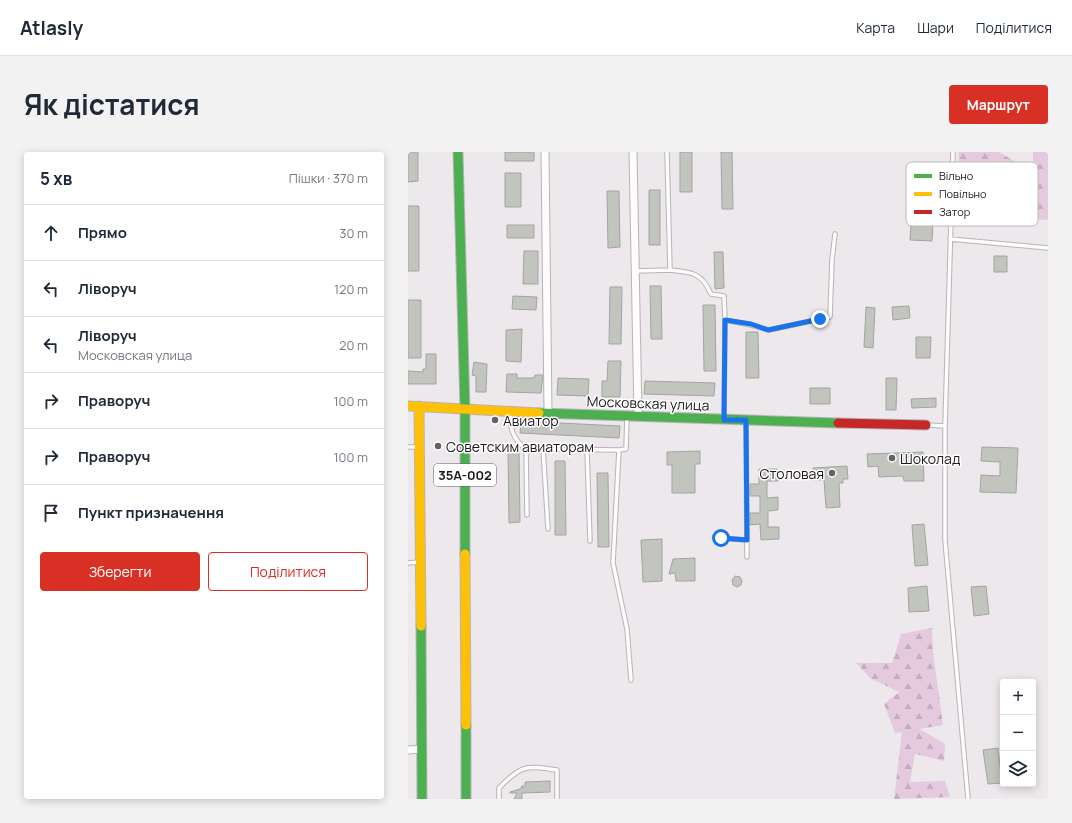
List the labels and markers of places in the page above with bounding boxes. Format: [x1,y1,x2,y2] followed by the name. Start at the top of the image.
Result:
[503,411,559,430] place label: Авиатор
[490,415,500,425] marker: Авиатор
[446,437,594,456] place label: Советским авиаторам
[433,441,443,451] marker: Советским авиаторам
[900,449,960,468] place label: Шоколад
[887,453,897,463] marker: Шоколад
[759,464,824,483] place label: Столовая
[827,468,837,478] marker: Столовая

